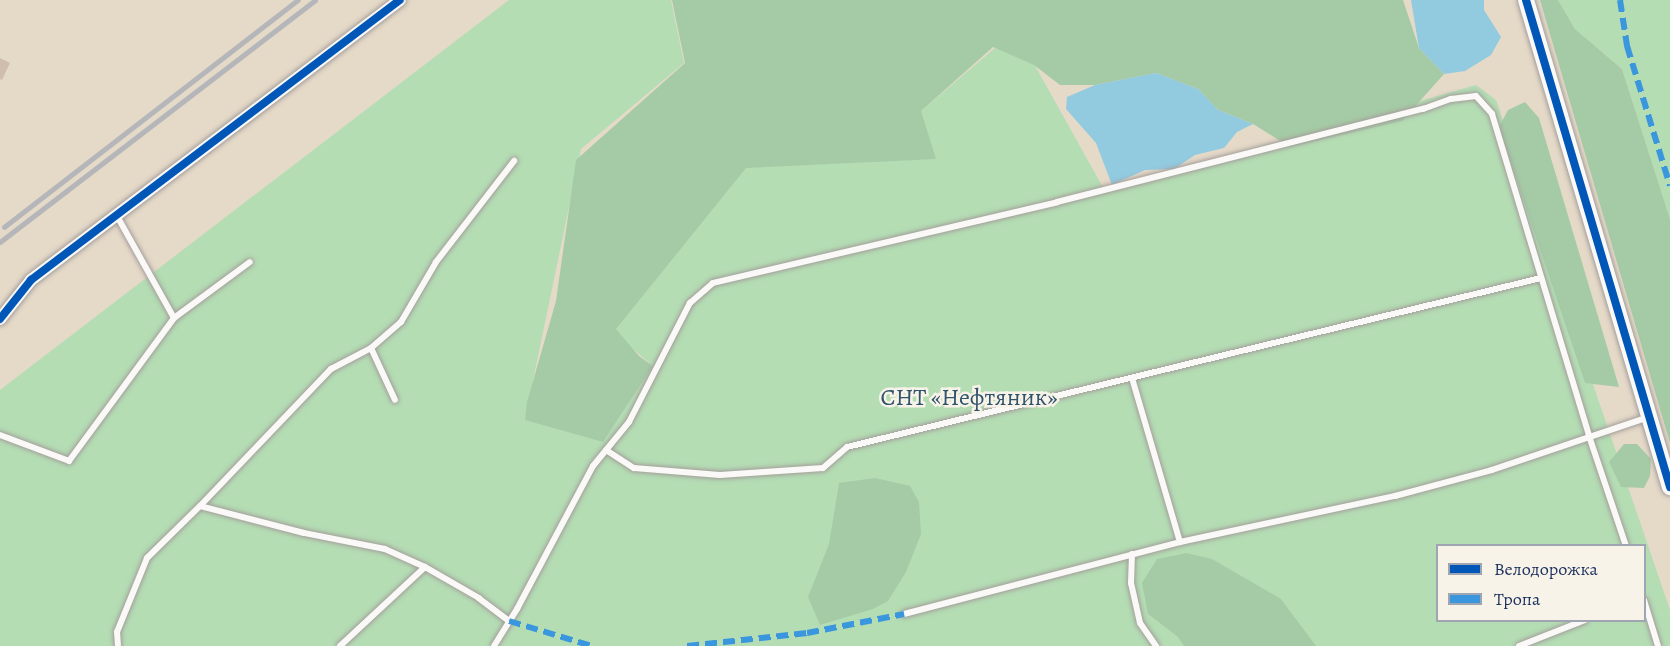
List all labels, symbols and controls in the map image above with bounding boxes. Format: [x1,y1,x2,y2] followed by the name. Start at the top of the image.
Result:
[881,384,1057,412] park label: СНТ «Нефтяник»
[1436,544,1646,622] legend
[1494,557,1598,581] text: Велодорожка
[1494,587,1540,611] text: Тропа

